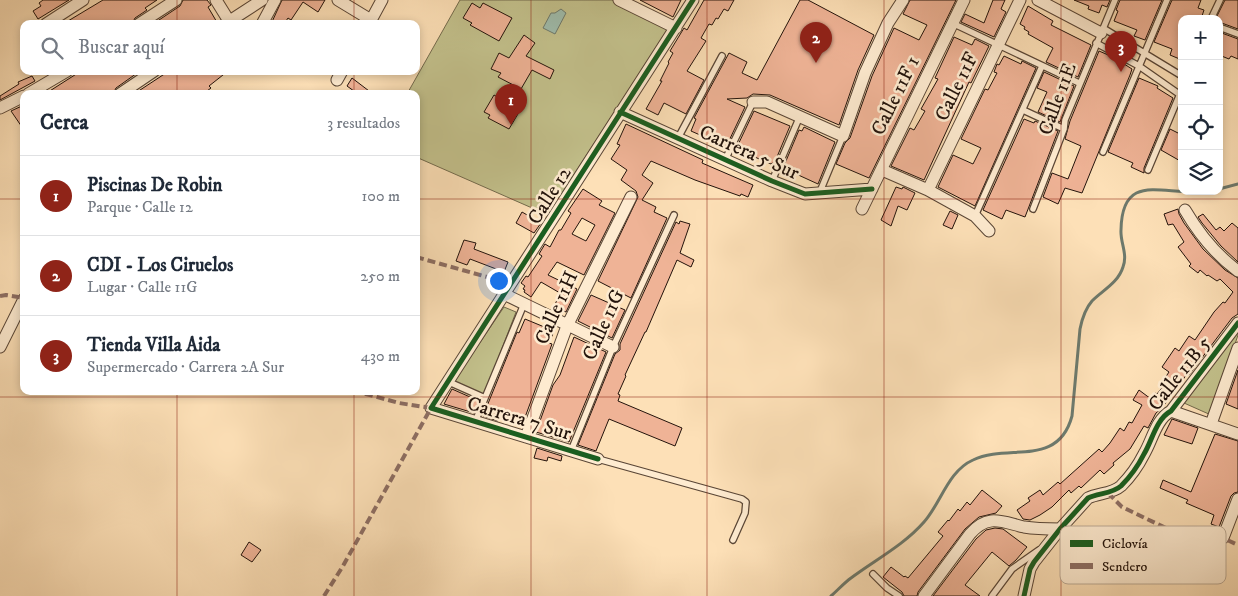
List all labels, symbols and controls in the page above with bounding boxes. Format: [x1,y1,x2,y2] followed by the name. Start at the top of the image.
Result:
[1178,15,1223,195] map controls
[1178,15,1223,60] button: +
[20,20,420,75] search box
[800,22,832,63] pin: 2
[1105,31,1137,72] pin: 3
[38,34,66,62] icon: search
[78,36,164,59] text: Buscar aquí
[930,49,984,125] street label: Calle 11F
[866,52,926,140] street label: Calle 11F 1
[1033,59,1083,139] street label: Calle 11E
[1178,60,1223,105] button: −
[495,84,527,125] pin: 1
[1178,105,1223,150] button: locate
[40,110,88,136] text: Cerca
[327,113,400,133] text: 3 resultados
[695,120,803,186] street label: Carrera 5 Sur
[1178,150,1223,195] button: layers
[523,162,578,230] street label: Calle 12
[87,174,222,197] text: Piscinas De Robin
[53,186,59,206] text: 1
[362,186,400,206] text: 100 m
[87,197,193,217] text: Parque · Calle 12
[87,254,233,277] text: CDI - Los Ciruelos
[52,266,60,286] text: 2
[360,266,400,286] text: 250 m
[530,267,584,349] street label: Calle 11H
[486,268,512,294] your location
[87,277,198,297] text: Lugar · Calle 11G
[577,286,631,364] street label: Calle 11G
[1143,332,1217,416] street label: Calle 11B 5
[87,334,220,357] text: Tienda Villa Aida
[53,346,59,366] text: 3
[361,346,400,366] text: 430 m
[87,357,284,377] text: Supermercado · Carrera 2A Sur
[464,391,575,447] street label: Carrera 7 Sur
[1060,526,1226,584] legend
[1102,535,1148,553] text: Ciclovía
[1102,558,1147,576] text: Sendero

